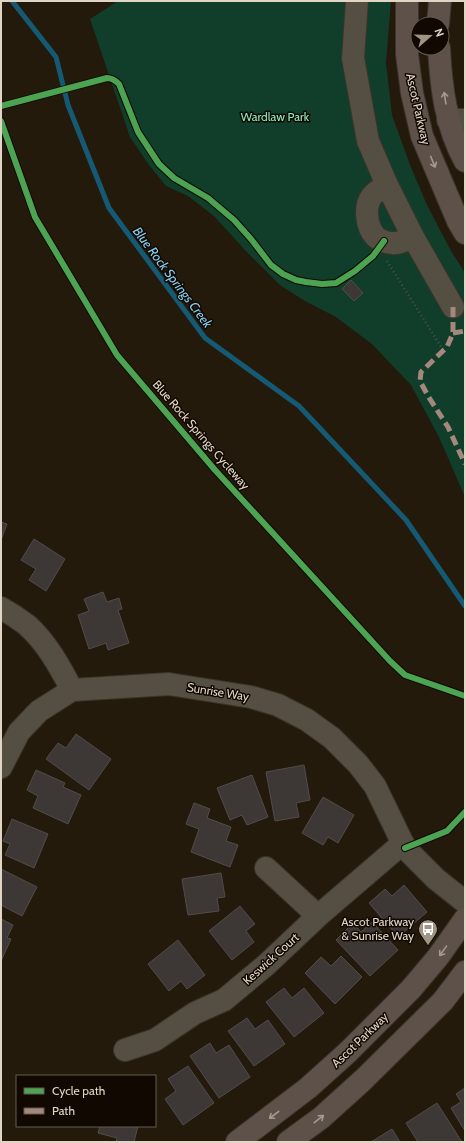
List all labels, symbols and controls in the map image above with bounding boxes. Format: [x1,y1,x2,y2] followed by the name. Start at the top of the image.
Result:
[410,16,450,56] north arrow
[431,27,447,39] text: N
[403,72,434,146] street label: Ascot Parkway
[441,92,449,105] one-way arrow
[241,109,310,124] park label: Wardlaw Park
[430,156,438,168] one-way arrow
[130,223,216,331] water label: Blue Rock Springs Creek
[150,377,253,493] street label: Blue Rock Springs Cycleway
[186,679,250,704] street label: Sunrise Way
[341,914,414,943] place label: Ascot Parkway & Sunrise Way
[417,918,439,946] bus stop icon: Ascot Parkway & Sunrise Way
[240,930,302,988] street label: Keswick Court
[438,946,447,957] one-way arrow
[328,1009,391,1070] street label: Ascot Parkway
[16,1075,156,1127] legend
[52,1083,105,1098] text: Cycle path
[52,1103,75,1118] text: Path
[269,1110,280,1119] one-way arrow
[314,1114,325,1123] one-way arrow

